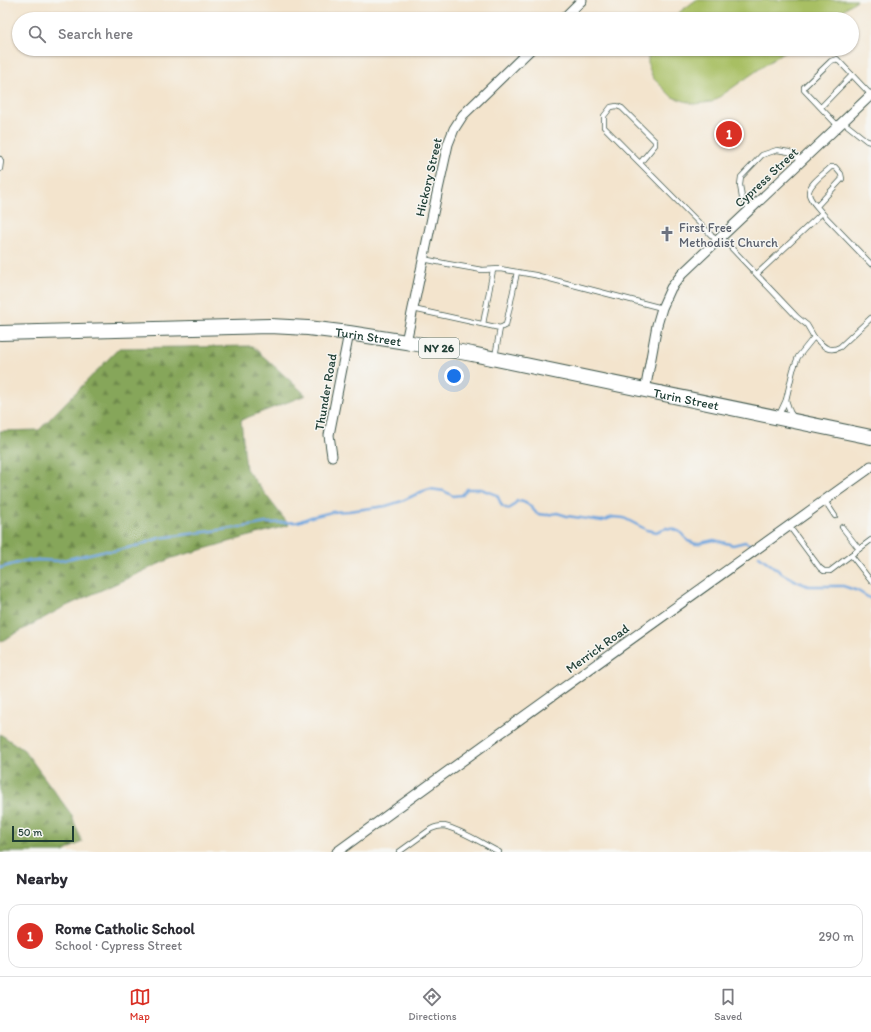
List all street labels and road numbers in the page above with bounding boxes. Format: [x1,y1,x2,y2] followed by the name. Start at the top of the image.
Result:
[412,136,445,218] street label: Hickory Street
[732,144,801,211] street label: Cypress Street
[334,324,402,349] street label: Turin Street
[419,338,459,358] road number: NY 26
[311,352,340,432] street label: Thunder Road
[652,385,720,413] street label: Turin Street
[563,621,632,676] street label: Merrick Road

